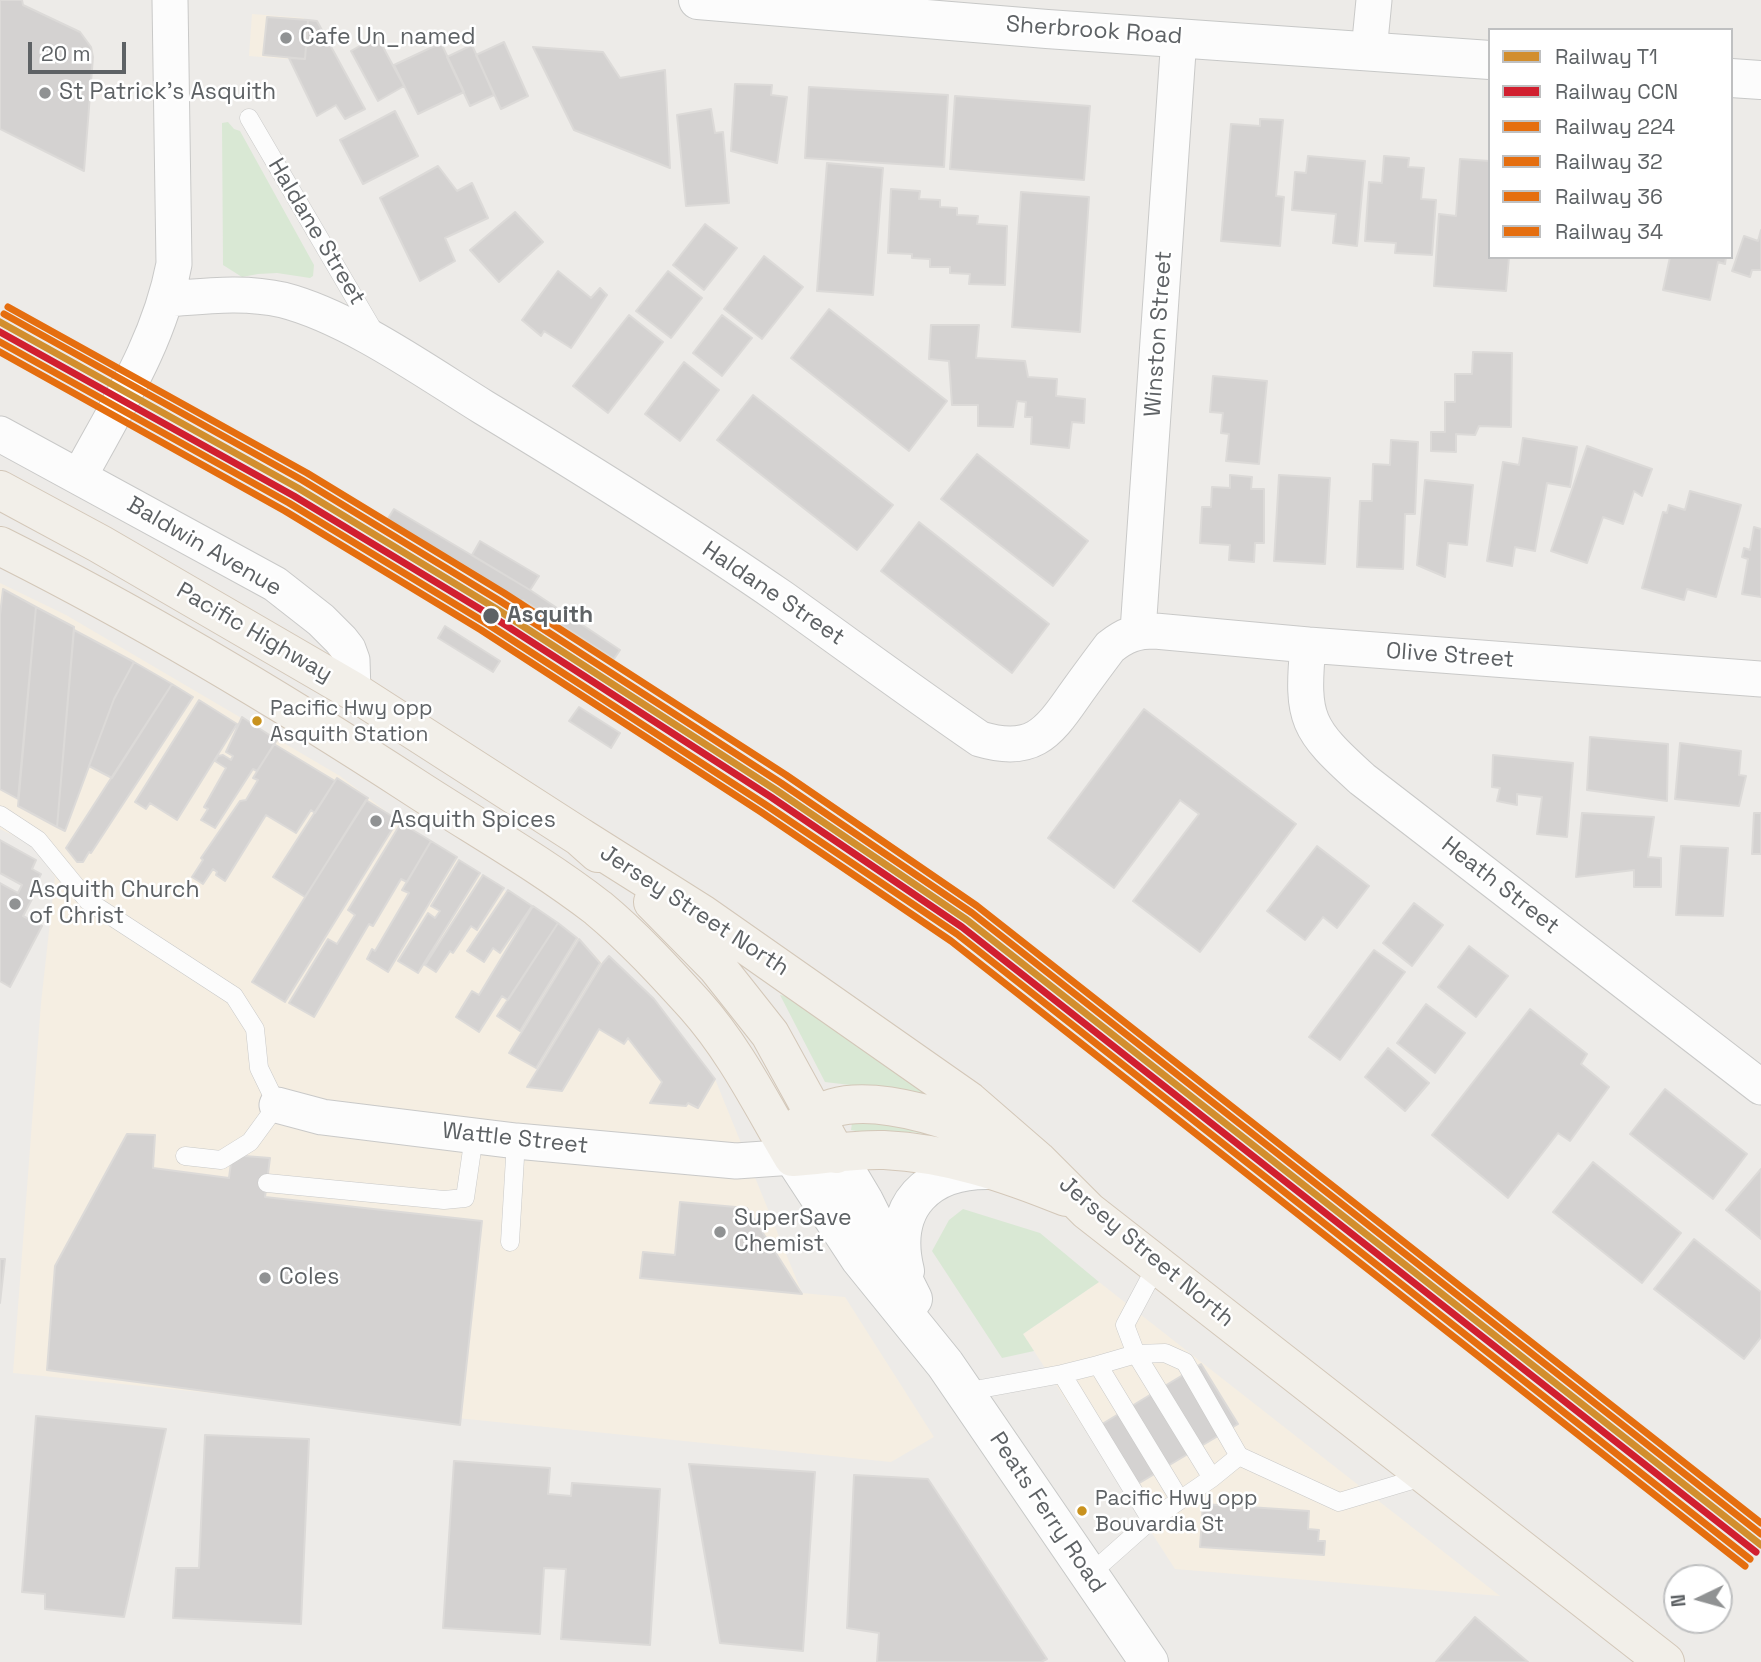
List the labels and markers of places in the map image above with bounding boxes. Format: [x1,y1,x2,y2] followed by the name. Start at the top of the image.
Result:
[300,24,476,52] place label: Cafe Un_named
[278,30,294,46] marker: Cafe Un_named
[59,79,276,107] place label: St Patrick's Asquith
[37,85,53,101] marker: St Patrick's Asquith
[507,602,593,630] place label: Asquith
[481,606,501,626] marker: Asquith
[270,696,433,746] place label: Pacific Hwy opp Asquith Station
[250,714,264,728] marker: Pacific Hwy opp Asquith Station
[390,807,556,835] place label: Asquith Spices
[368,813,384,829] marker: Asquith Spices
[29,877,200,931] place label: Asquith Church of Christ
[7,896,23,912] marker: Asquith Church of Christ
[734,1205,852,1259] place label: SuperSave Chemist
[712,1224,728,1240] marker: SuperSave Chemist
[279,1264,339,1292] place label: Coles
[257,1270,273,1286] marker: Coles
[1095,1486,1258,1536] place label: Pacific Hwy opp Bouvardia St
[1075,1504,1089,1518] marker: Pacific Hwy opp Bouvardia St

